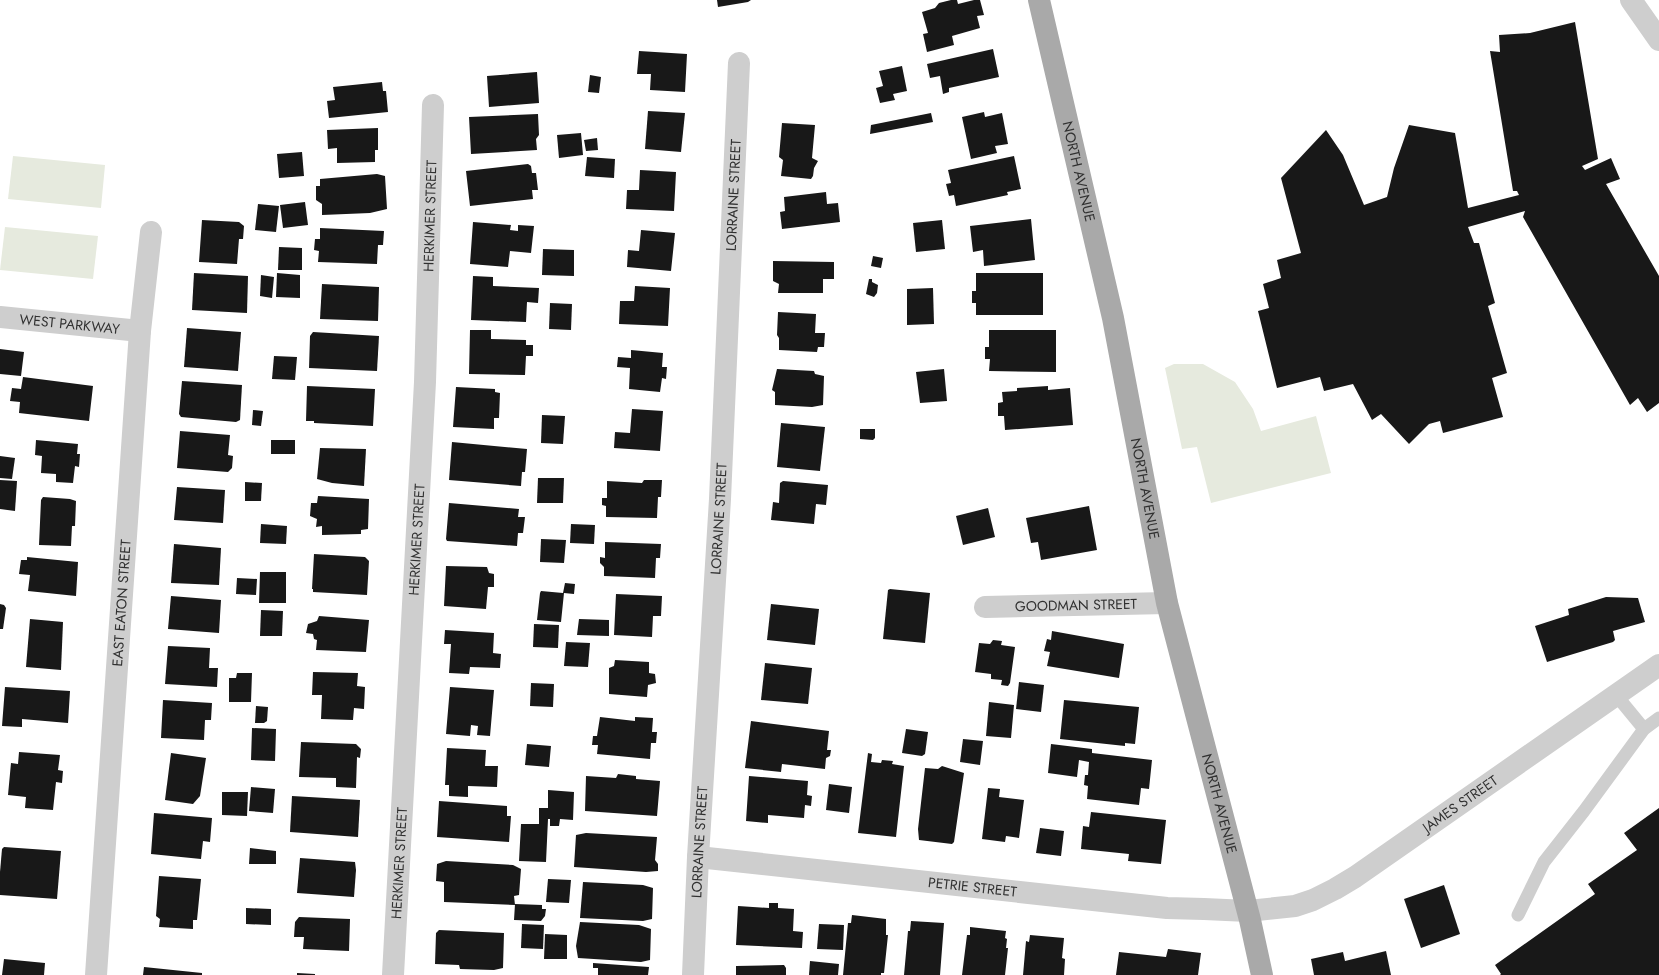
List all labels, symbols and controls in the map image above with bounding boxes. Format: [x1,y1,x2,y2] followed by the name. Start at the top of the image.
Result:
[1058,119,1100,224] street label: NORTH AVENUE
[721,138,746,251] street label: LORRAINE STREET
[418,159,441,272] street label: HERKIMER STREET
[19,309,121,339] street label: WEST PARKWAY
[1126,436,1165,541] street label: NORTH AVENUE
[705,462,732,575] street label: LORRAINE STREET
[403,483,430,596] street label: HERKIMER STREET
[107,538,136,667] street label: EAST EATON STREET
[1015,594,1138,616] street label: GOODMAN STREET
[1197,751,1242,856] street label: NORTH AVENUE
[1417,770,1502,838] street label: JAMES STREET
[686,785,712,899] street label: LORRAINE STREET
[386,806,412,920] street label: HERKIMER STREET
[927,872,1018,902] street label: PETRIE STREET

